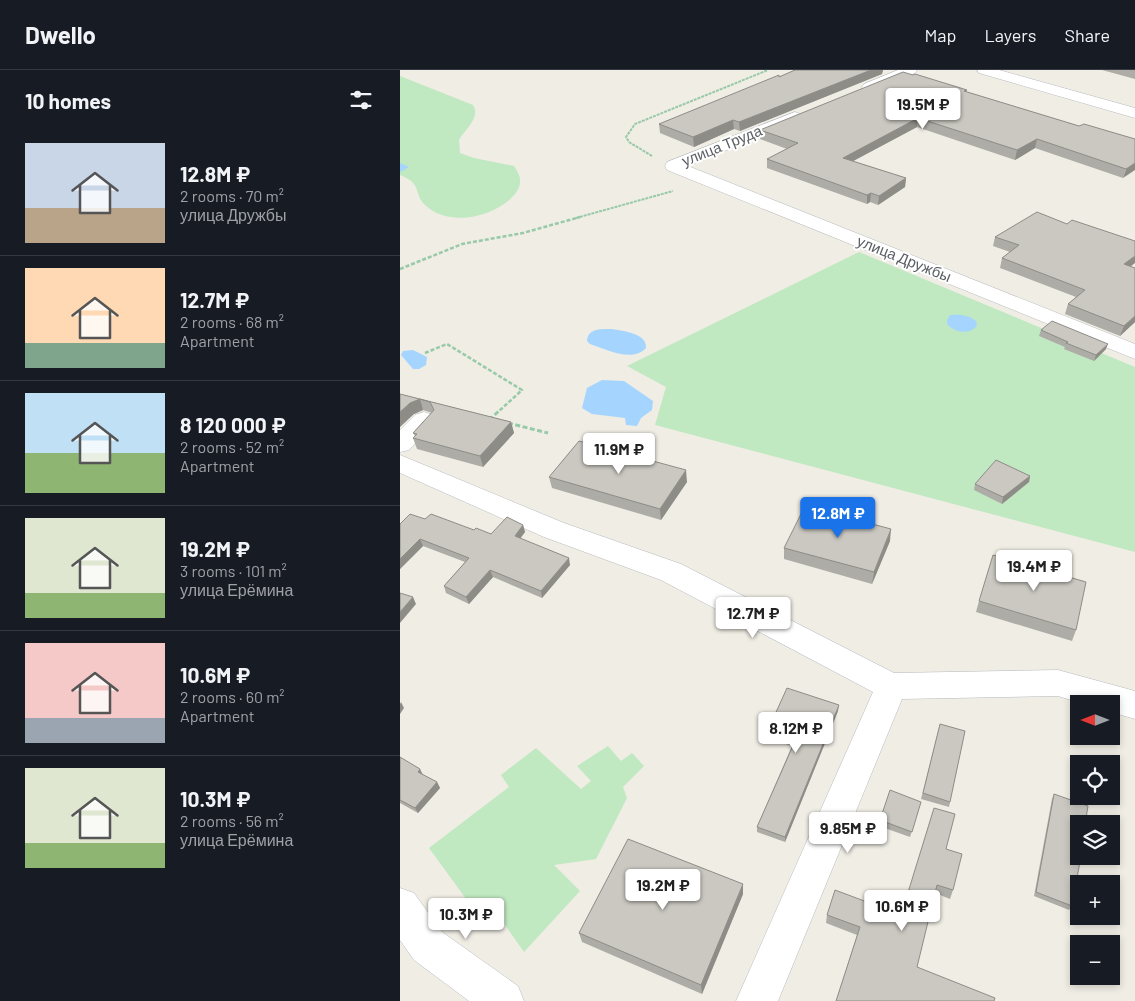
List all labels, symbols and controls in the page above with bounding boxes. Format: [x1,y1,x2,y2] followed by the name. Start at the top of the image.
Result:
[25,20,96,49] text: Dwello
[924,24,956,46] text: Map
[984,24,1037,46] text: Layers
[1065,24,1110,46] text: Share
[347,86,375,114] icon: filters
[25,88,111,113] text: 10 homes
[877,88,969,130] pin: 19.5M ₽
[897,94,949,113] text: 19.5M ₽
[679,121,765,169] street label: улица Труда
[180,161,250,186] text: 12.8M ₽
[65,163,125,223] icon: home
[180,186,284,205] text: 2 rooms · 70 m²
[180,205,286,224] text: улица Дружбы
[855,231,954,285] street label: улица Дружбы
[180,287,249,312] text: 12.7M ₽
[65,288,125,348] icon: home
[180,312,284,331] text: 2 rooms · 68 m²
[180,331,255,350] text: Apartment
[180,412,286,437] text: 8 120 000 ₽
[65,413,125,473] icon: home
[573,432,665,475] pin: 11.9M ₽
[180,437,284,456] text: 2 rooms · 52 m²
[594,439,644,458] text: 11.9M ₽
[180,456,255,475] text: Apartment
[792,496,884,539] pin: 12.8M ₽
[811,503,865,522] text: 12.8M ₽
[180,536,250,561] text: 19.2M ₽
[65,538,125,598] icon: home
[988,550,1080,592] pin: 19.4M ₽
[1007,556,1061,575] text: 19.4M ₽
[180,561,287,580] text: 3 rooms · 101 m²
[180,580,293,599] text: улица Ерёмина
[707,596,799,639] pin: 12.7M ₽
[727,603,779,622] text: 12.7M ₽
[180,662,250,687] text: 10.6M ₽
[65,663,125,723] icon: home
[180,687,285,706] text: 2 rooms · 60 m²
[1070,695,1120,745] north arrow
[1070,695,1120,985] map controls
[180,706,255,725] text: Apartment
[750,712,842,754] pin: 8.12M ₽
[769,718,823,737] text: 8.12M ₽
[1070,755,1120,805] button: locate
[180,786,250,811] text: 10.3M ₽
[65,788,125,848] icon: home
[180,811,284,830] text: 2 rooms · 56 m²
[802,812,894,854] pin: 9.85M ₽
[1070,815,1120,865] button: layers
[820,818,876,837] text: 9.85M ₽
[180,830,293,849] text: улица Ерёмина
[617,868,709,911] pin: 19.2M ₽
[636,875,690,894] text: 19.2M ₽
[1070,875,1120,925] button: +
[856,890,948,932] pin: 10.6M ₽
[875,896,929,915] text: 10.6M ₽
[420,898,512,940] pin: 10.3M ₽
[439,904,493,923] text: 10.3M ₽
[1070,935,1120,985] button: −

